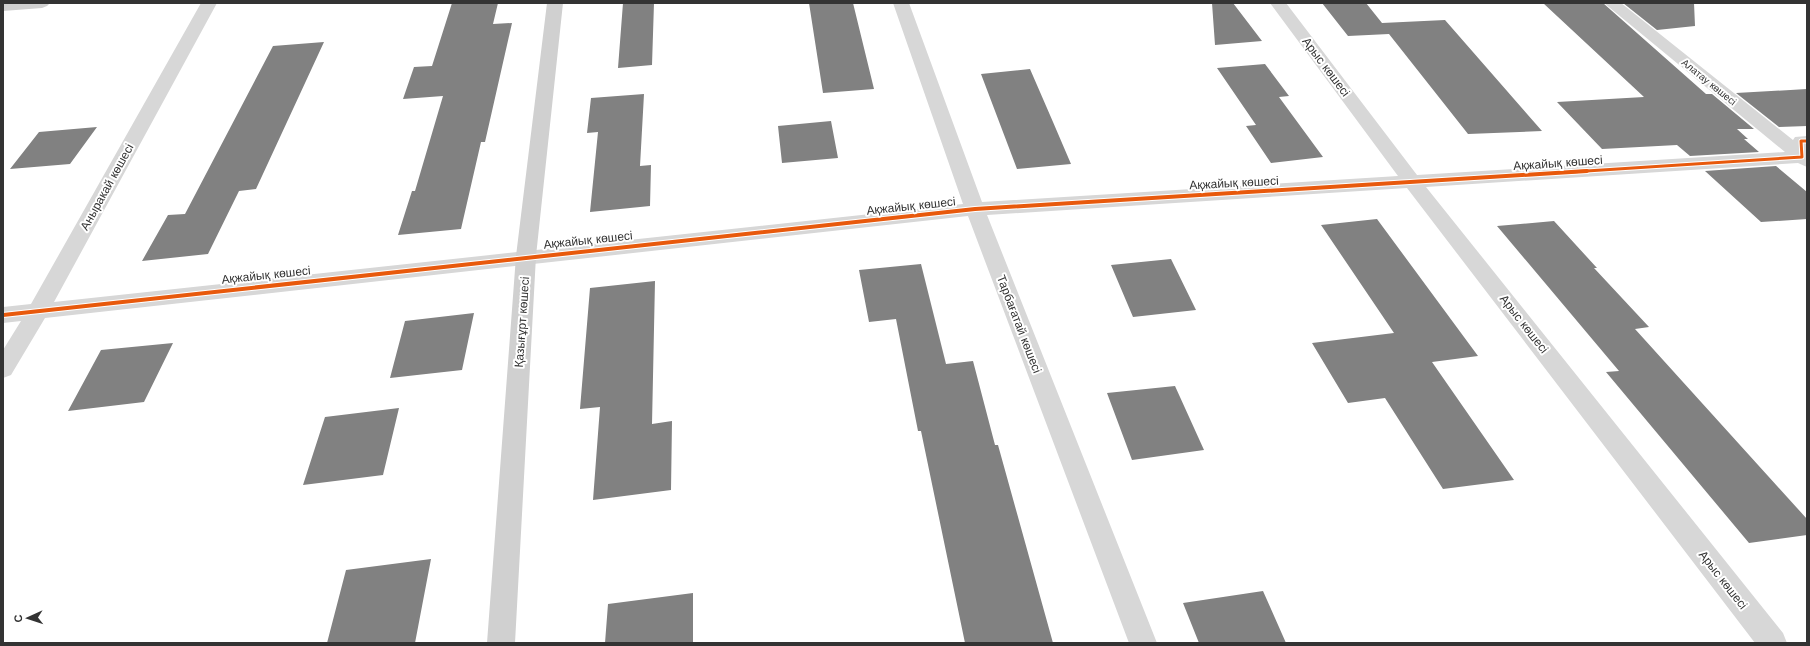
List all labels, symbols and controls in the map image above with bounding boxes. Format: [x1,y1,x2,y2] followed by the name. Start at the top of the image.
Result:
[1299,35,1353,99] street label: Арыс көшесі
[1680,57,1738,107] street label: Алатау көшесі
[77,141,137,233] street label: Аныракай көшесі
[1513,153,1603,173] street label: Ақжайық көшесі
[1189,174,1279,192] street label: Ақжайық көшесі
[866,194,956,218] street label: Ақжайық көшесі
[543,228,633,252] street label: Ақжайық көшесі
[221,263,311,287] street label: Ақжайық көшесі
[994,273,1044,375] street label: Тарбағатай көшесі
[512,276,532,368] street label: Қазығұрт көшесі
[1497,292,1551,356] street label: Арыс көшесі
[1696,548,1750,612] street label: Арыс көшесі
[8,598,48,638] north arrow
[12,614,25,623] text: С

